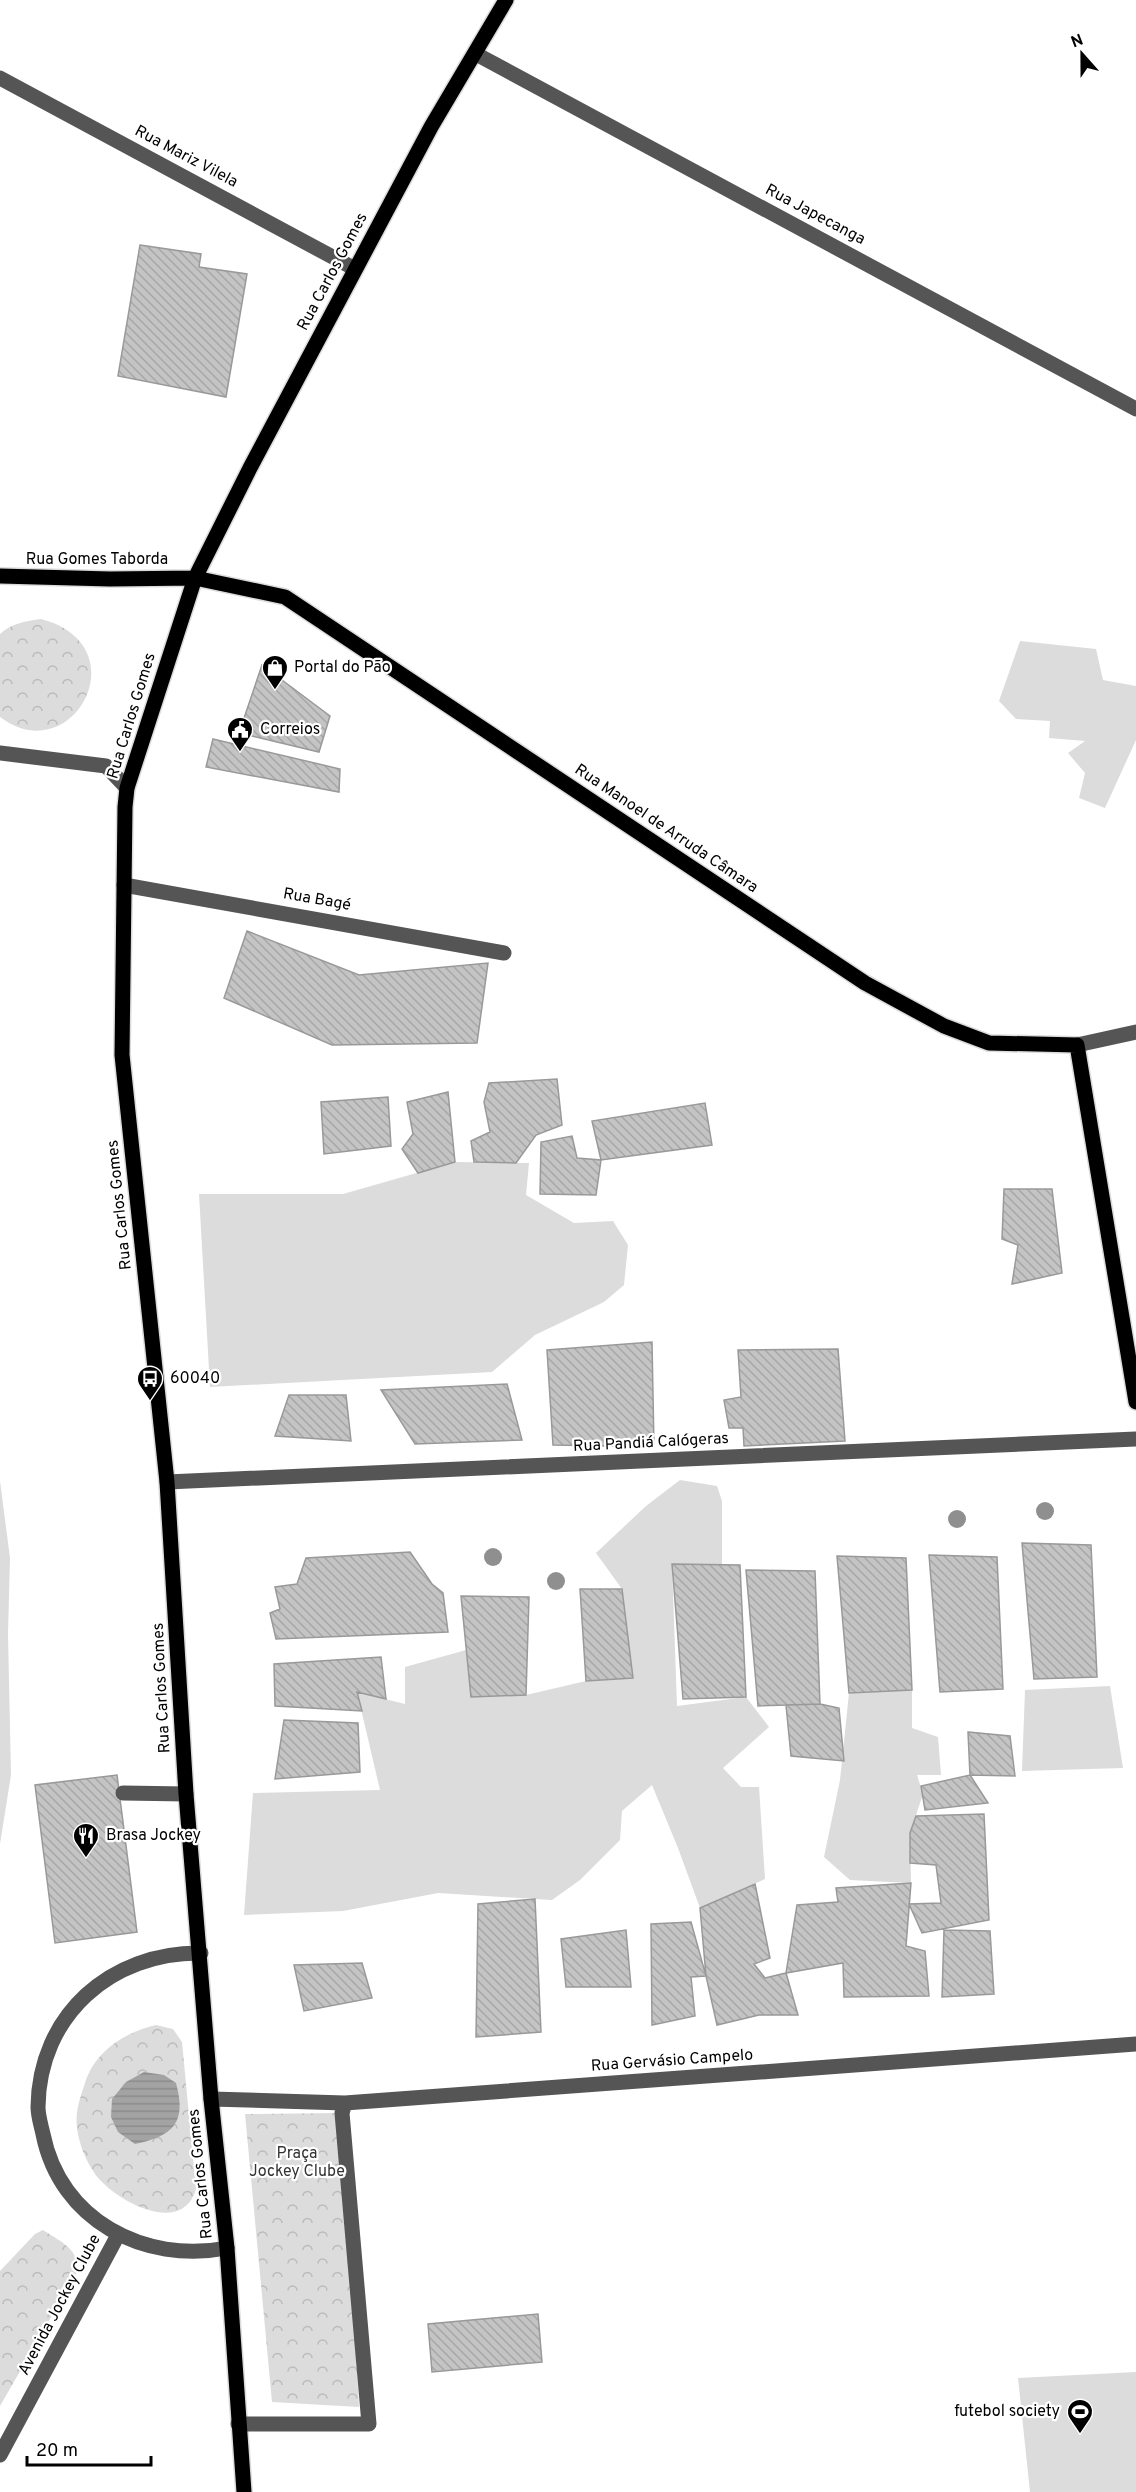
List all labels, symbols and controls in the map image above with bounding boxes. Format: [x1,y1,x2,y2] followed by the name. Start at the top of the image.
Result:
[1052,24,1112,84] north arrow
[1068,30,1086,53] text: N
[131,121,241,193] street label: Rua Mariz Vilela
[762,180,868,250] street label: Rua Japecanga
[294,210,372,334] street label: Rua Carlos Gomes
[26,550,168,570] street label: Rua Gomes Taborda
[103,651,161,781] street label: Rua Carlos Gomes
[260,653,290,691] shop icon: Portal do Pão
[294,658,391,678] place label: Portal do Pão
[225,715,255,753] public building icon: Correios
[260,720,320,740] place label: Correios
[570,760,762,898] street label: Rua Manoel de Arruda Câmara
[282,884,352,916] street label: Rua Bagé
[103,1139,137,1271] street label: Rua Carlos Gomes
[135,1364,165,1402] bus stop icon: 60040
[170,1369,220,1389] place label: 60040
[573,1429,729,1457] street label: Rua Pandiá Calógeras
[149,1622,175,1754] street label: Rua Carlos Gomes
[71,1821,101,1859] restaurant icon: Brasa Jockey
[106,1826,201,1846] place label: Brasa Jockey
[590,2045,754,2077] street label: Rua Gervásio Campelo
[184,2108,218,2240] street label: Rua Carlos Gomes
[249,2144,345,2182] park label: Praça Jockey Clube
[14,2231,106,2379] street label: Avenida Jockey Clube
[1065,2397,1095,2435] sports icon: futebol society
[954,2402,1060,2422] place label: futebol society
[27,2429,152,2467] scale bar
[36,2440,78,2463] text: 20 m

